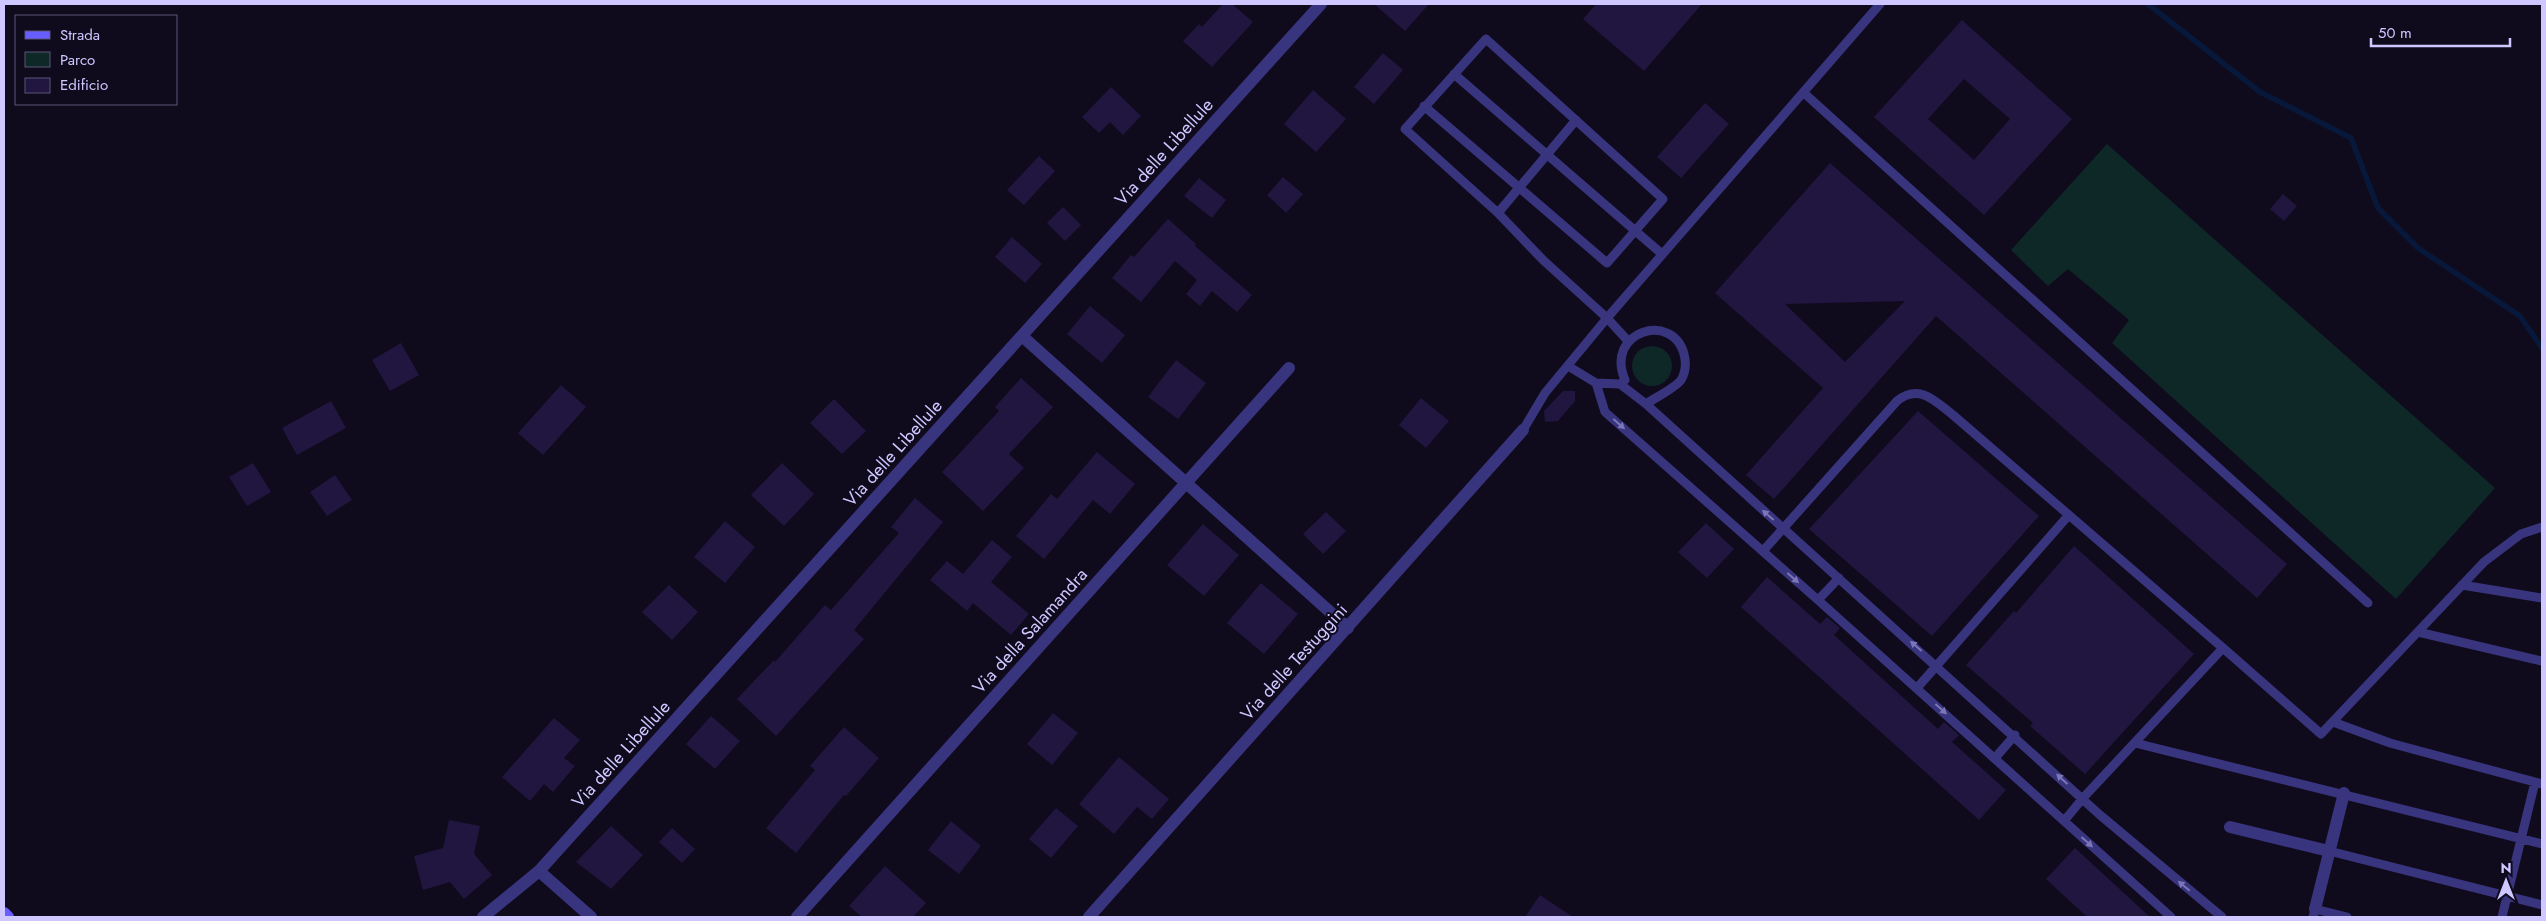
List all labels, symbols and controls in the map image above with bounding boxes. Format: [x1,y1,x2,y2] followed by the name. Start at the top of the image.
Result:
[15,15,178,105] legend
[2371,15,2510,47] scale bar
[2378,22,2412,44] text: 50 m
[60,24,100,46] text: Strada
[60,49,95,71] text: Parco
[60,74,108,96] text: Edificio
[1109,93,1219,211] street label: Via delle Libellule
[838,394,948,512] street label: Via delle Libellule
[1612,419,1625,430] one-way arrow
[1762,510,1774,521] one-way arrow
[966,562,1094,700] street label: Via della Salamandra
[1787,572,1799,584] one-way arrow
[1234,598,1354,726] street label: Via delle Testuggini
[1910,640,1922,652] one-way arrow
[566,695,676,813] street label: Via delle Libellule
[1934,704,1947,715] one-way arrow
[2056,773,2068,785] one-way arrow
[2081,836,2093,848] one-way arrow
[2481,856,2531,906] north arrow
[2500,858,2512,878] text: N
[2178,880,2191,891] one-way arrow

